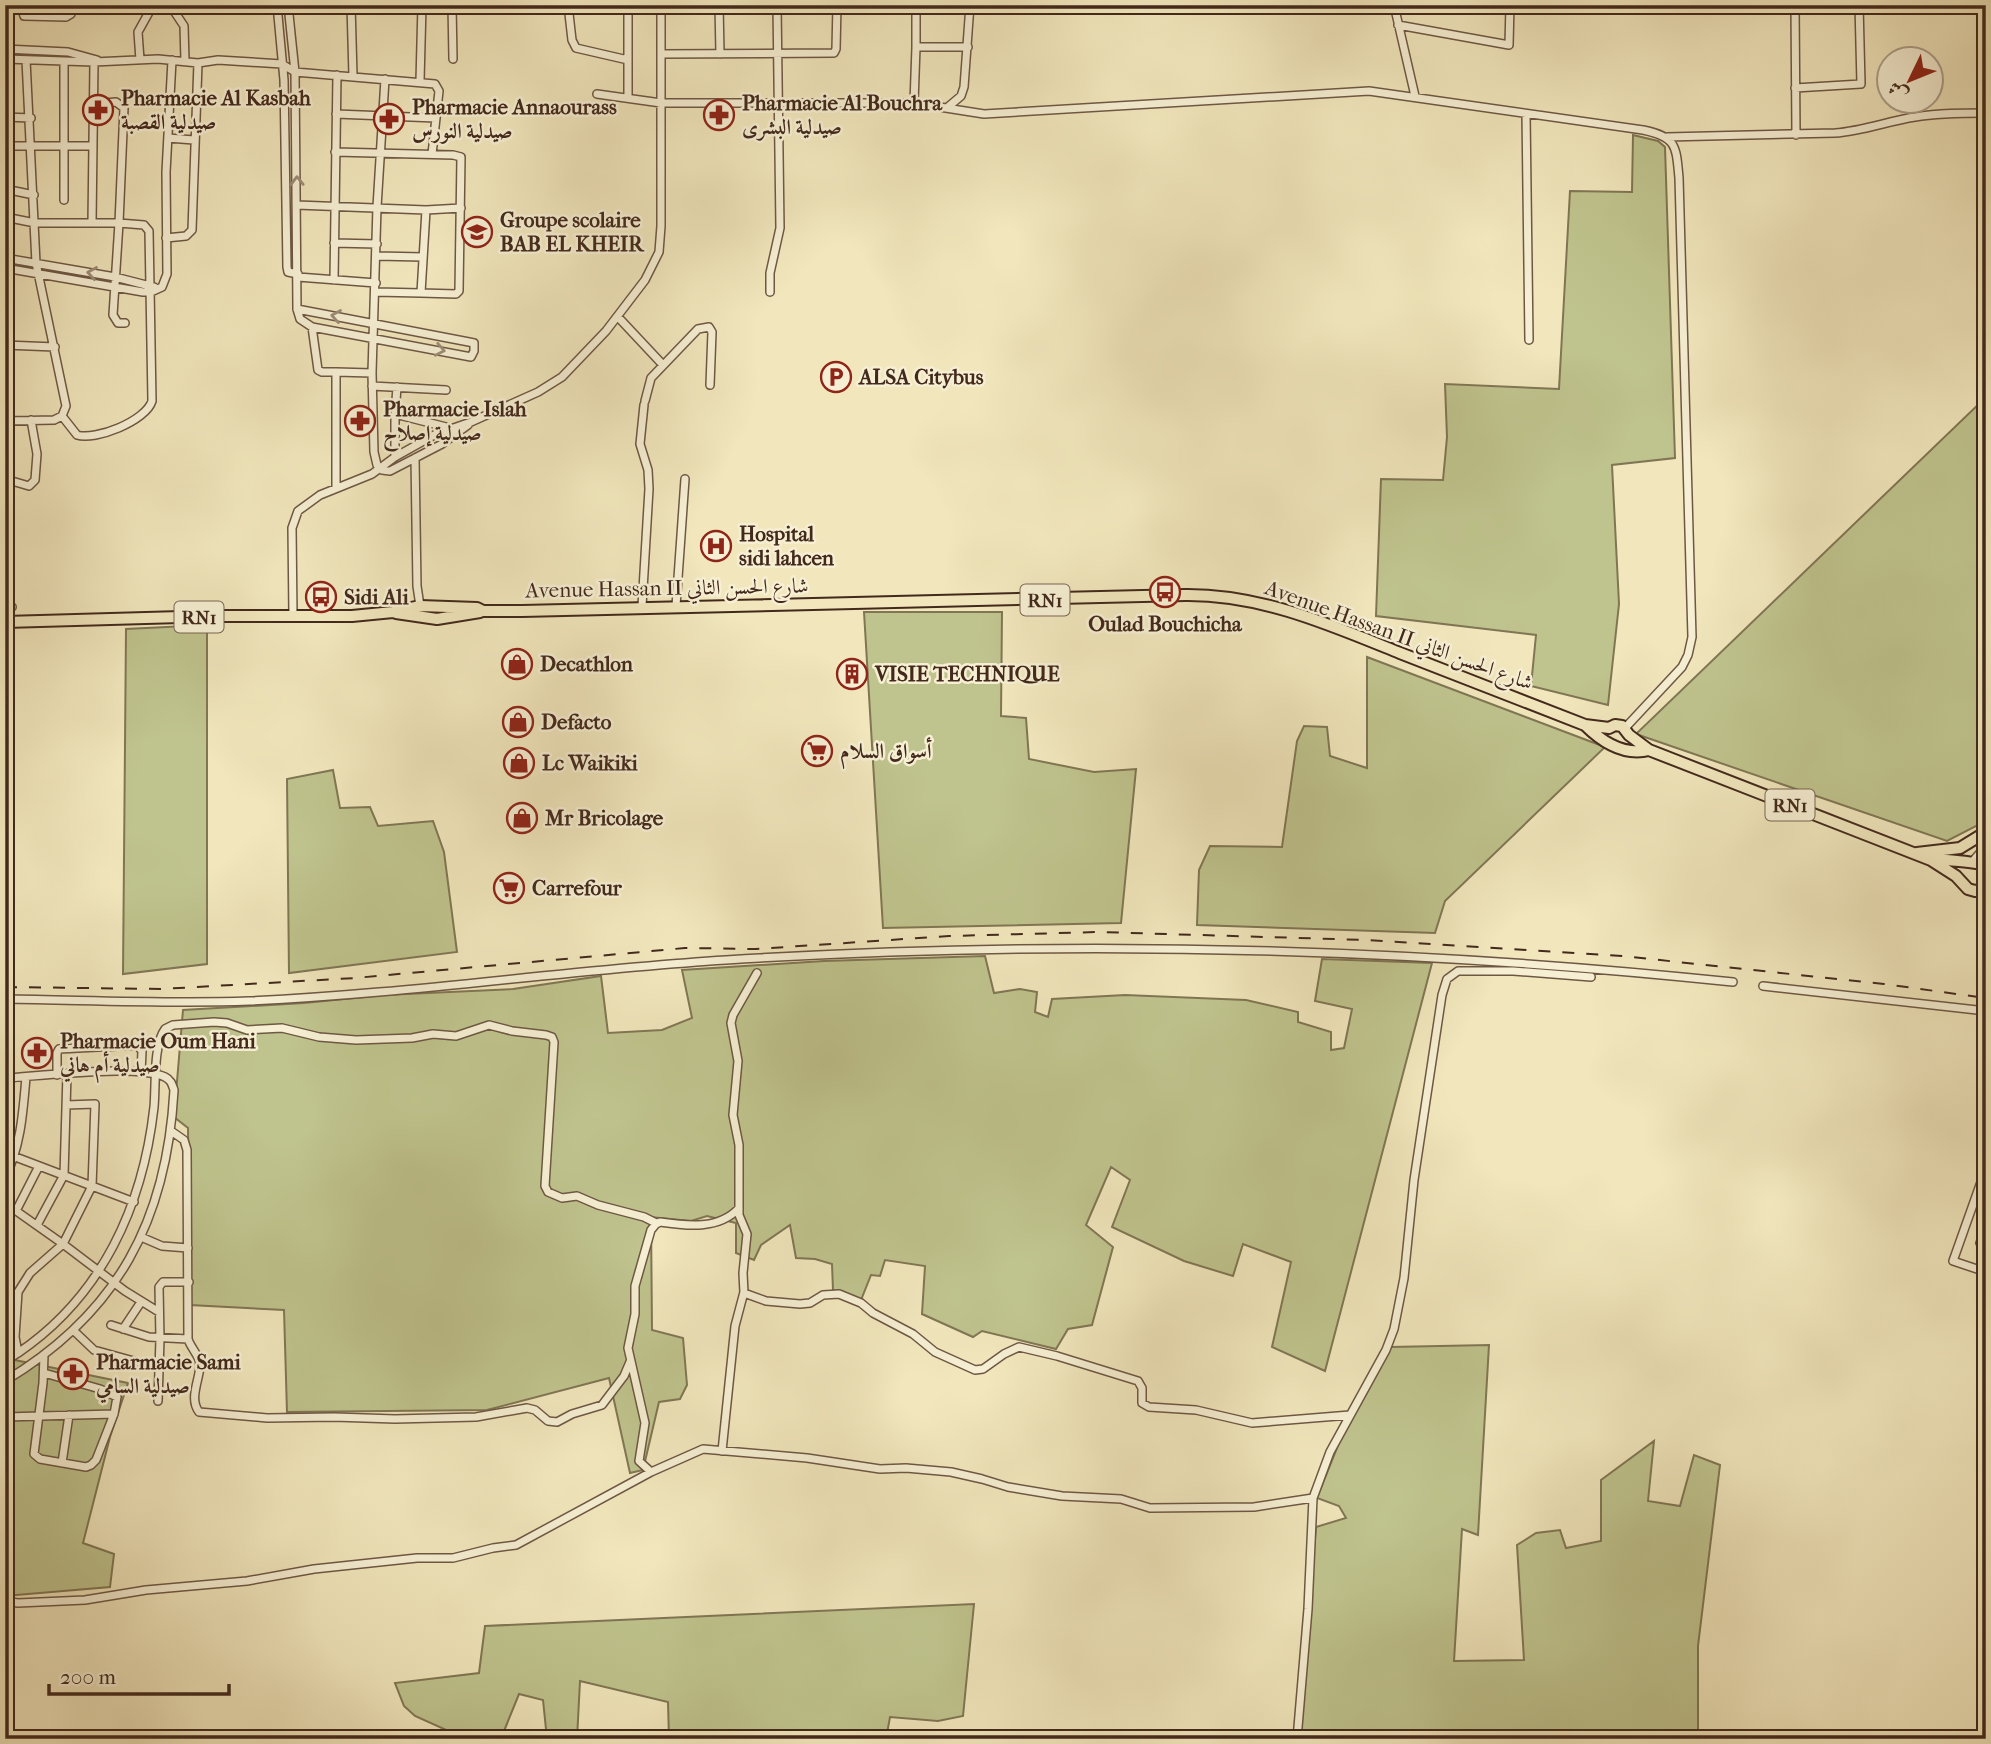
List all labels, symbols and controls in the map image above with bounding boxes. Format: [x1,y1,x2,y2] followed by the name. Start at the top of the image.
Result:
[1876,46,1946,116] north arrow
[1884,77,1913,105] text: ش
[121,86,311,135] place label: Pharmacie Al Kasbah صيدلية القصبة
[742,91,943,141] place label: Pharmacie Al Bouchra صيدلية البشرى
[81,93,115,127] pharmacy icon: Pharmacie Al Kasbah صيدلية القصبة
[412,95,617,144] place label: Pharmacie Annaourass صيدلية النورس
[702,98,736,132] pharmacy icon: Pharmacie Al Bouchra صيدلية البشرى
[372,102,406,136] pharmacy icon: Pharmacie Annaourass صيدلية النورس
[289,176,304,187] one-way arrow
[500,208,645,256] place label: Groupe scolaire BAB EL KHEIR
[460,215,494,249] school or university icon: Groupe scolaire BAB EL KHEIR
[86,266,98,281] one-way arrow
[330,309,342,324] one-way arrow
[434,342,446,357] one-way arrow
[819,360,853,394] parking icon: ALSA Citybus
[857,365,984,389] place label: ALSA Citybus
[383,397,527,452] place label: Pharmacie Islah صيدلية إصلاح
[343,404,377,438] pharmacy icon: Pharmacie Islah صيدلية إصلاح
[739,522,835,570] place label: Hospital sidi lahcen
[699,529,733,563] hospital icon: Hospital sidi lahcen
[524,574,809,608] street label: Avenue Hassan II شارع الحسن الثاني
[1148,575,1182,609] bus stop icon: Oulad Bouchicha
[1259,575,1536,700] street label: Avenue Hassan II شارع الحسن الثاني
[304,580,338,614] bus stop icon: Sidi Ali
[1020,584,1070,615] road number: RN1
[344,585,409,609] place label: Sidi Ali
[174,602,224,632] road number: RN1
[1088,612,1243,636] place label: Oulad Bouchicha
[500,647,534,681] shop icon: Decathlon
[540,652,634,676] place label: Decathlon
[835,657,869,691] building icon: VISIE TECHNIQUE
[874,662,1060,686] place label: VISIE TECHNIQUE
[501,705,535,739] shop icon: Defacto
[541,710,612,734] place label: Defacto
[800,734,834,768] supermarket icon: أسواق السلام
[840,737,932,770] place label: أسواق السلام
[502,746,536,780] shop icon: Lc Waikiki
[542,751,638,775] place label: Lc Waikiki
[1766,790,1814,820] road number: RN1
[505,801,539,835] shop icon: Mr Bricolage
[544,806,664,830] place label: Mr Bricolage
[492,871,526,905] supermarket icon: Carrefour
[532,876,623,900] place label: Carrefour
[59,1029,256,1084] place label: Pharmacie Oum Hani صيدلية أم هاني
[20,1036,54,1070] pharmacy icon: Pharmacie Oum Hani صيدلية أم هاني
[95,1350,241,1404] place label: Pharmacie Sami صيدلية السامي
[56,1357,90,1391] pharmacy icon: Pharmacie Sami صيدلية السامي
[49,1653,229,1697] scale bar
[60,1665,116,1689] text: 200 m

